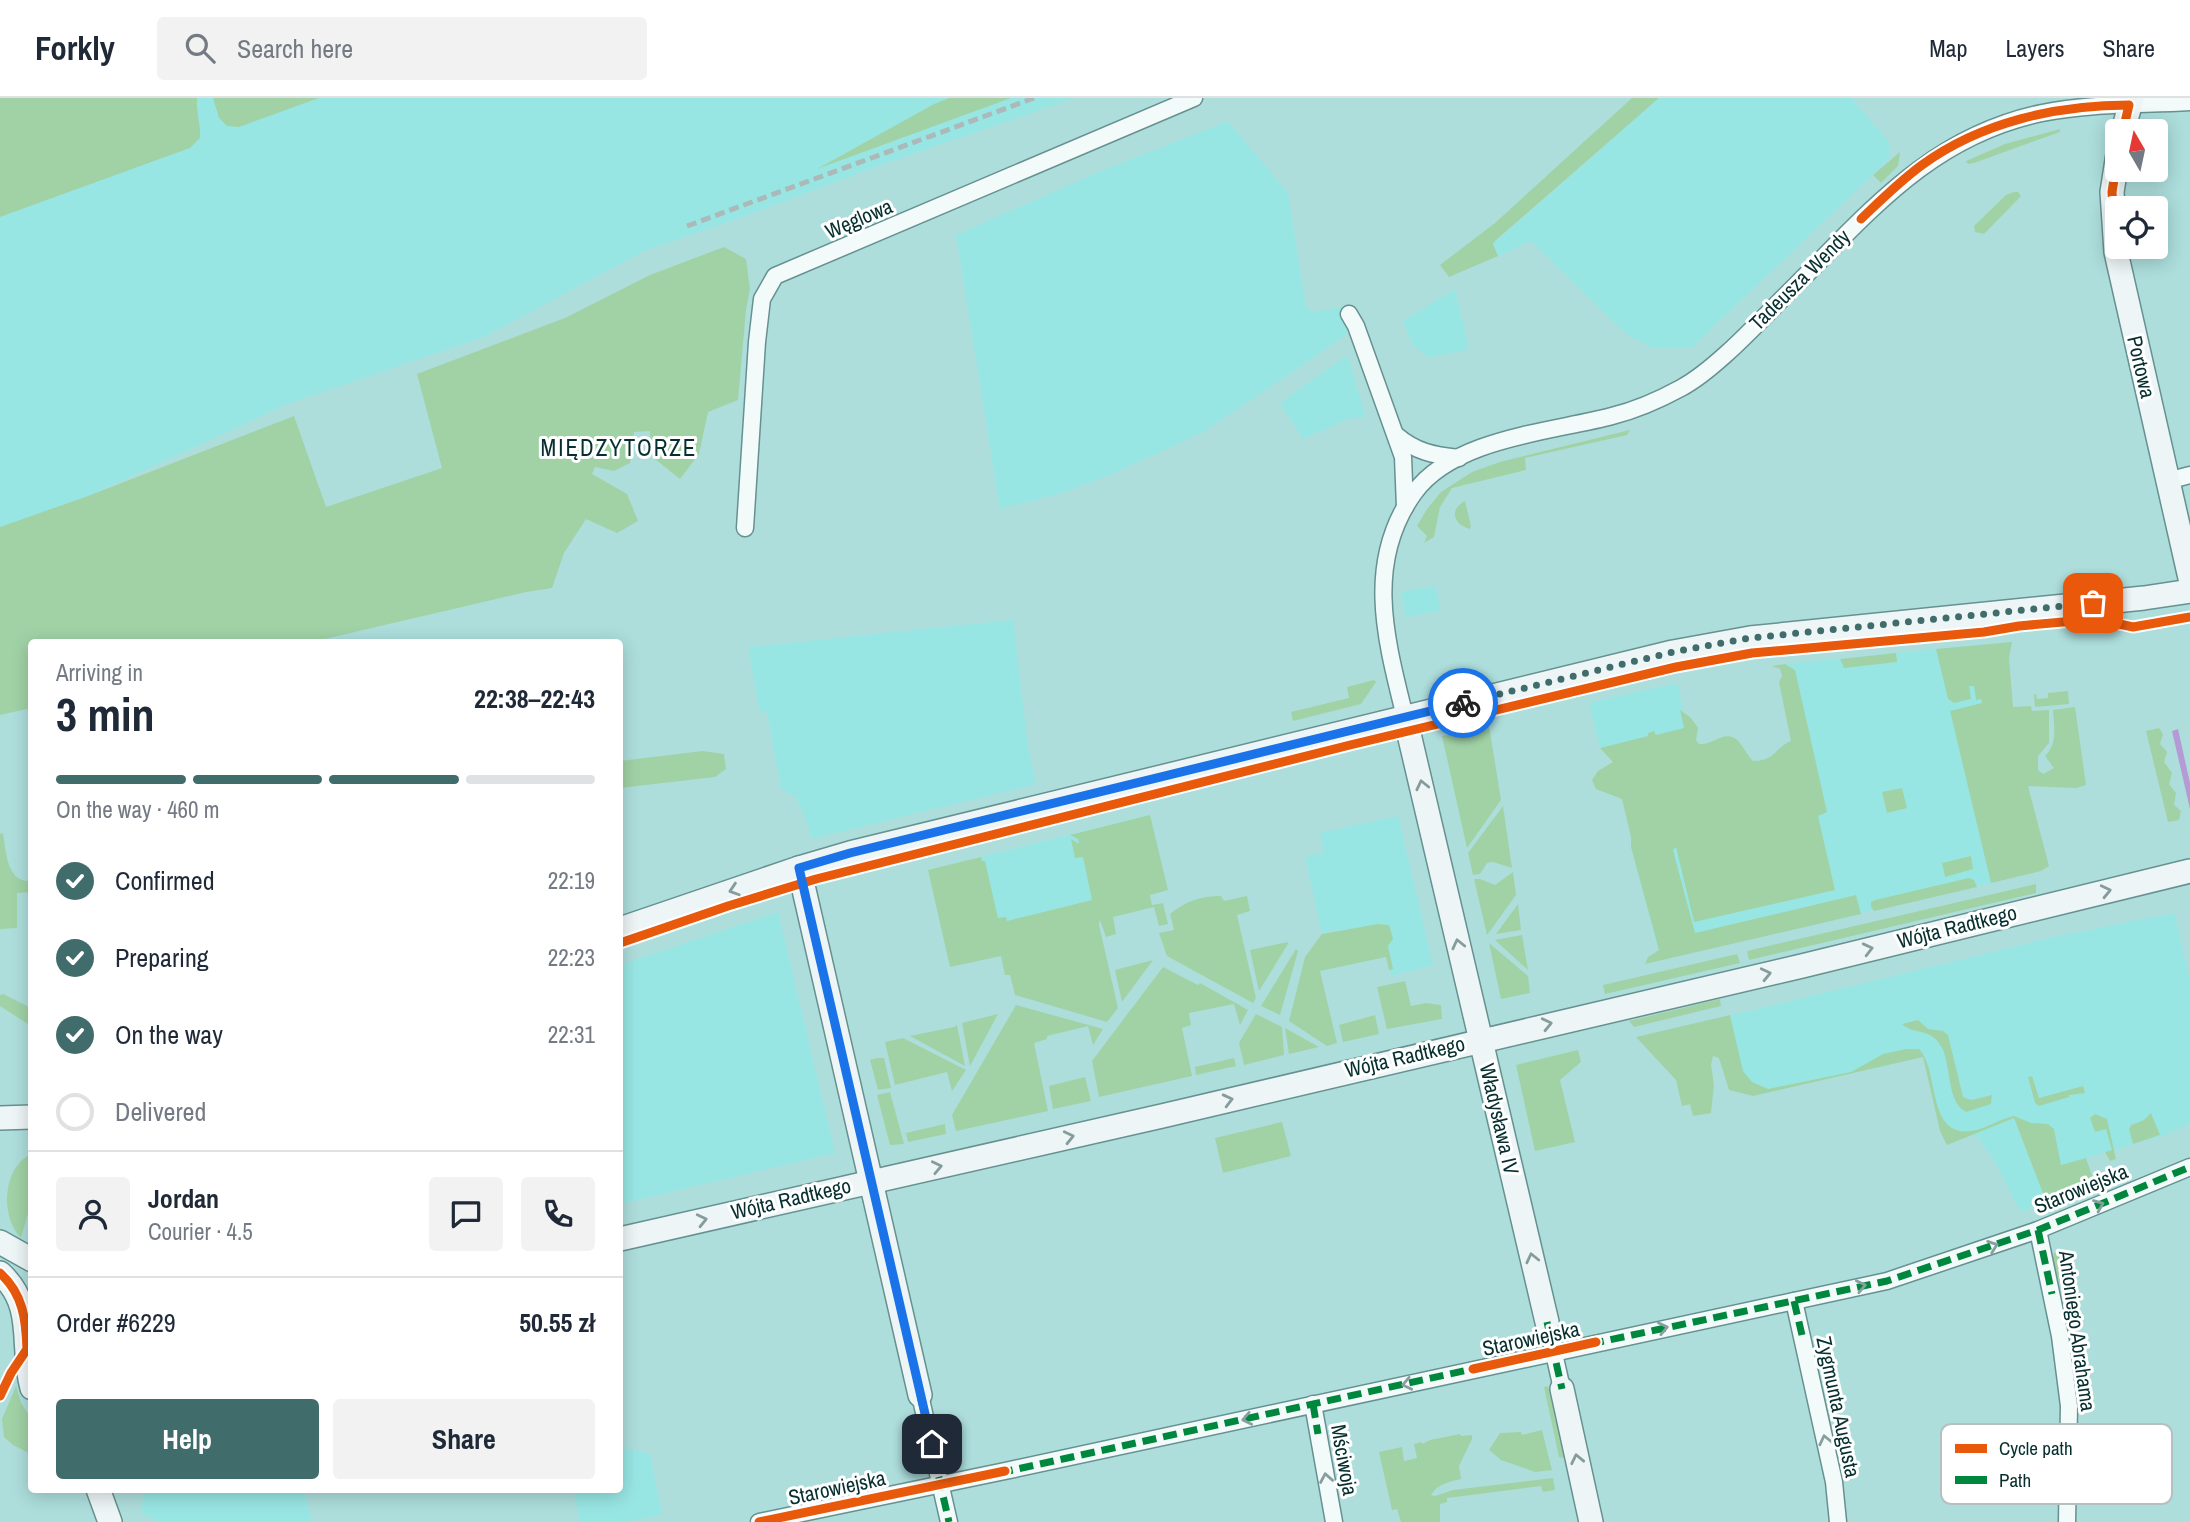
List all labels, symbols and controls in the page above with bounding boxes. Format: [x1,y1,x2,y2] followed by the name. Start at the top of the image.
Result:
[157,17,647,80] search box
[35,26,115,70] text: Forkly
[181,29,219,67] icon: search
[237,31,353,66] text: Search here
[1929,32,1967,64] text: Map
[2005,32,2064,64] text: Layers
[2102,32,2155,64] text: Share
[2105,119,2168,182] north arrow
[2105,119,2168,259] map controls
[821,191,897,246] street label: Węglowa
[2105,196,2168,259] button: locate
[1743,222,1857,337] street label: Tadeusza Wendy
[2120,333,2163,401] street label: Portowa
[541,432,697,463] district label: MIĘDZYTORZE
[2063,573,2123,633] pin
[2074,584,2112,622] icon: bag
[56,657,143,688] text: Arriving in
[1428,668,1498,738] courier
[474,681,595,716] text: 22:38–22:43
[56,683,155,745] text: 3 min
[1444,684,1482,722] icon: bike
[1416,779,1430,791] one-way arrow
[56,794,220,825] text: On the way · 460 m
[56,862,94,900] icon: check
[115,863,215,898] text: Confirmed
[548,865,595,896] text: 22:19
[728,881,740,896] one-way arrow
[2099,885,2111,900] one-way arrow
[1894,898,2020,955] street label: Wójta Radtkego
[1452,938,1467,950] one-way arrow
[56,939,94,977] icon: check
[115,940,209,975] text: Preparing
[548,942,595,973] text: 22:23
[1862,943,1874,957] one-way arrow
[1760,968,1772,982] one-way arrow
[56,1016,94,1054] icon: check
[115,1017,223,1052] text: On the way
[1541,1018,1553,1033] one-way arrow
[548,1019,595,1050] text: 22:31
[1342,1029,1468,1084] street label: Wójta Radtkego
[1473,1061,1526,1178] street label: Władysława IV
[115,1094,206,1129] text: Delivered
[1222,1094,1234,1108] one-way arrow
[1063,1131,1075,1146] one-way arrow
[2030,1156,2132,1220] street label: Starowiejska
[931,1161,943,1176] one-way arrow
[728,1171,854,1226] street label: Wójta Radtkego
[56,1177,130,1251] button: person
[429,1177,503,1251] button: chat
[521,1177,595,1251] button: phone
[148,1181,219,1216] text: Jordan
[2092,1199,2104,1213] one-way arrow
[696,1213,708,1228] one-way arrow
[148,1216,253,1247] text: Courier · 4.5
[1986,1240,1998,1254] one-way arrow
[2052,1248,2103,1413] street label: Antoniego Abrahama
[1526,1252,1540,1264] one-way arrow
[1855,1280,1867,1295] one-way arrow
[56,1305,176,1340] text: Order #6229
[519,1305,595,1340] text: 50.55 zł
[1480,1314,1583,1363] street label: Starowiejska
[1657,1322,1669,1337] one-way arrow
[1809,1334,1868,1481] street label: Zygmunta Augusta
[1401,1375,1413,1390] one-way arrow
[56,1399,319,1479] button: Help
[333,1399,595,1479] button: Share
[1241,1410,1253,1425] one-way arrow
[902,1414,962,1474] pin
[1324,1422,1365,1498] street label: Mściwoja
[1941,1424,2172,1504] legend
[913,1425,951,1463] icon: home
[1818,1434,1833,1446] one-way arrow
[1999,1435,2073,1461] text: Cycle path
[1571,1453,1585,1465] one-way arrow
[786,1463,889,1512] street label: Starowiejska
[1999,1467,2031,1493] text: Path
[1319,1472,1334,1484] one-way arrow

